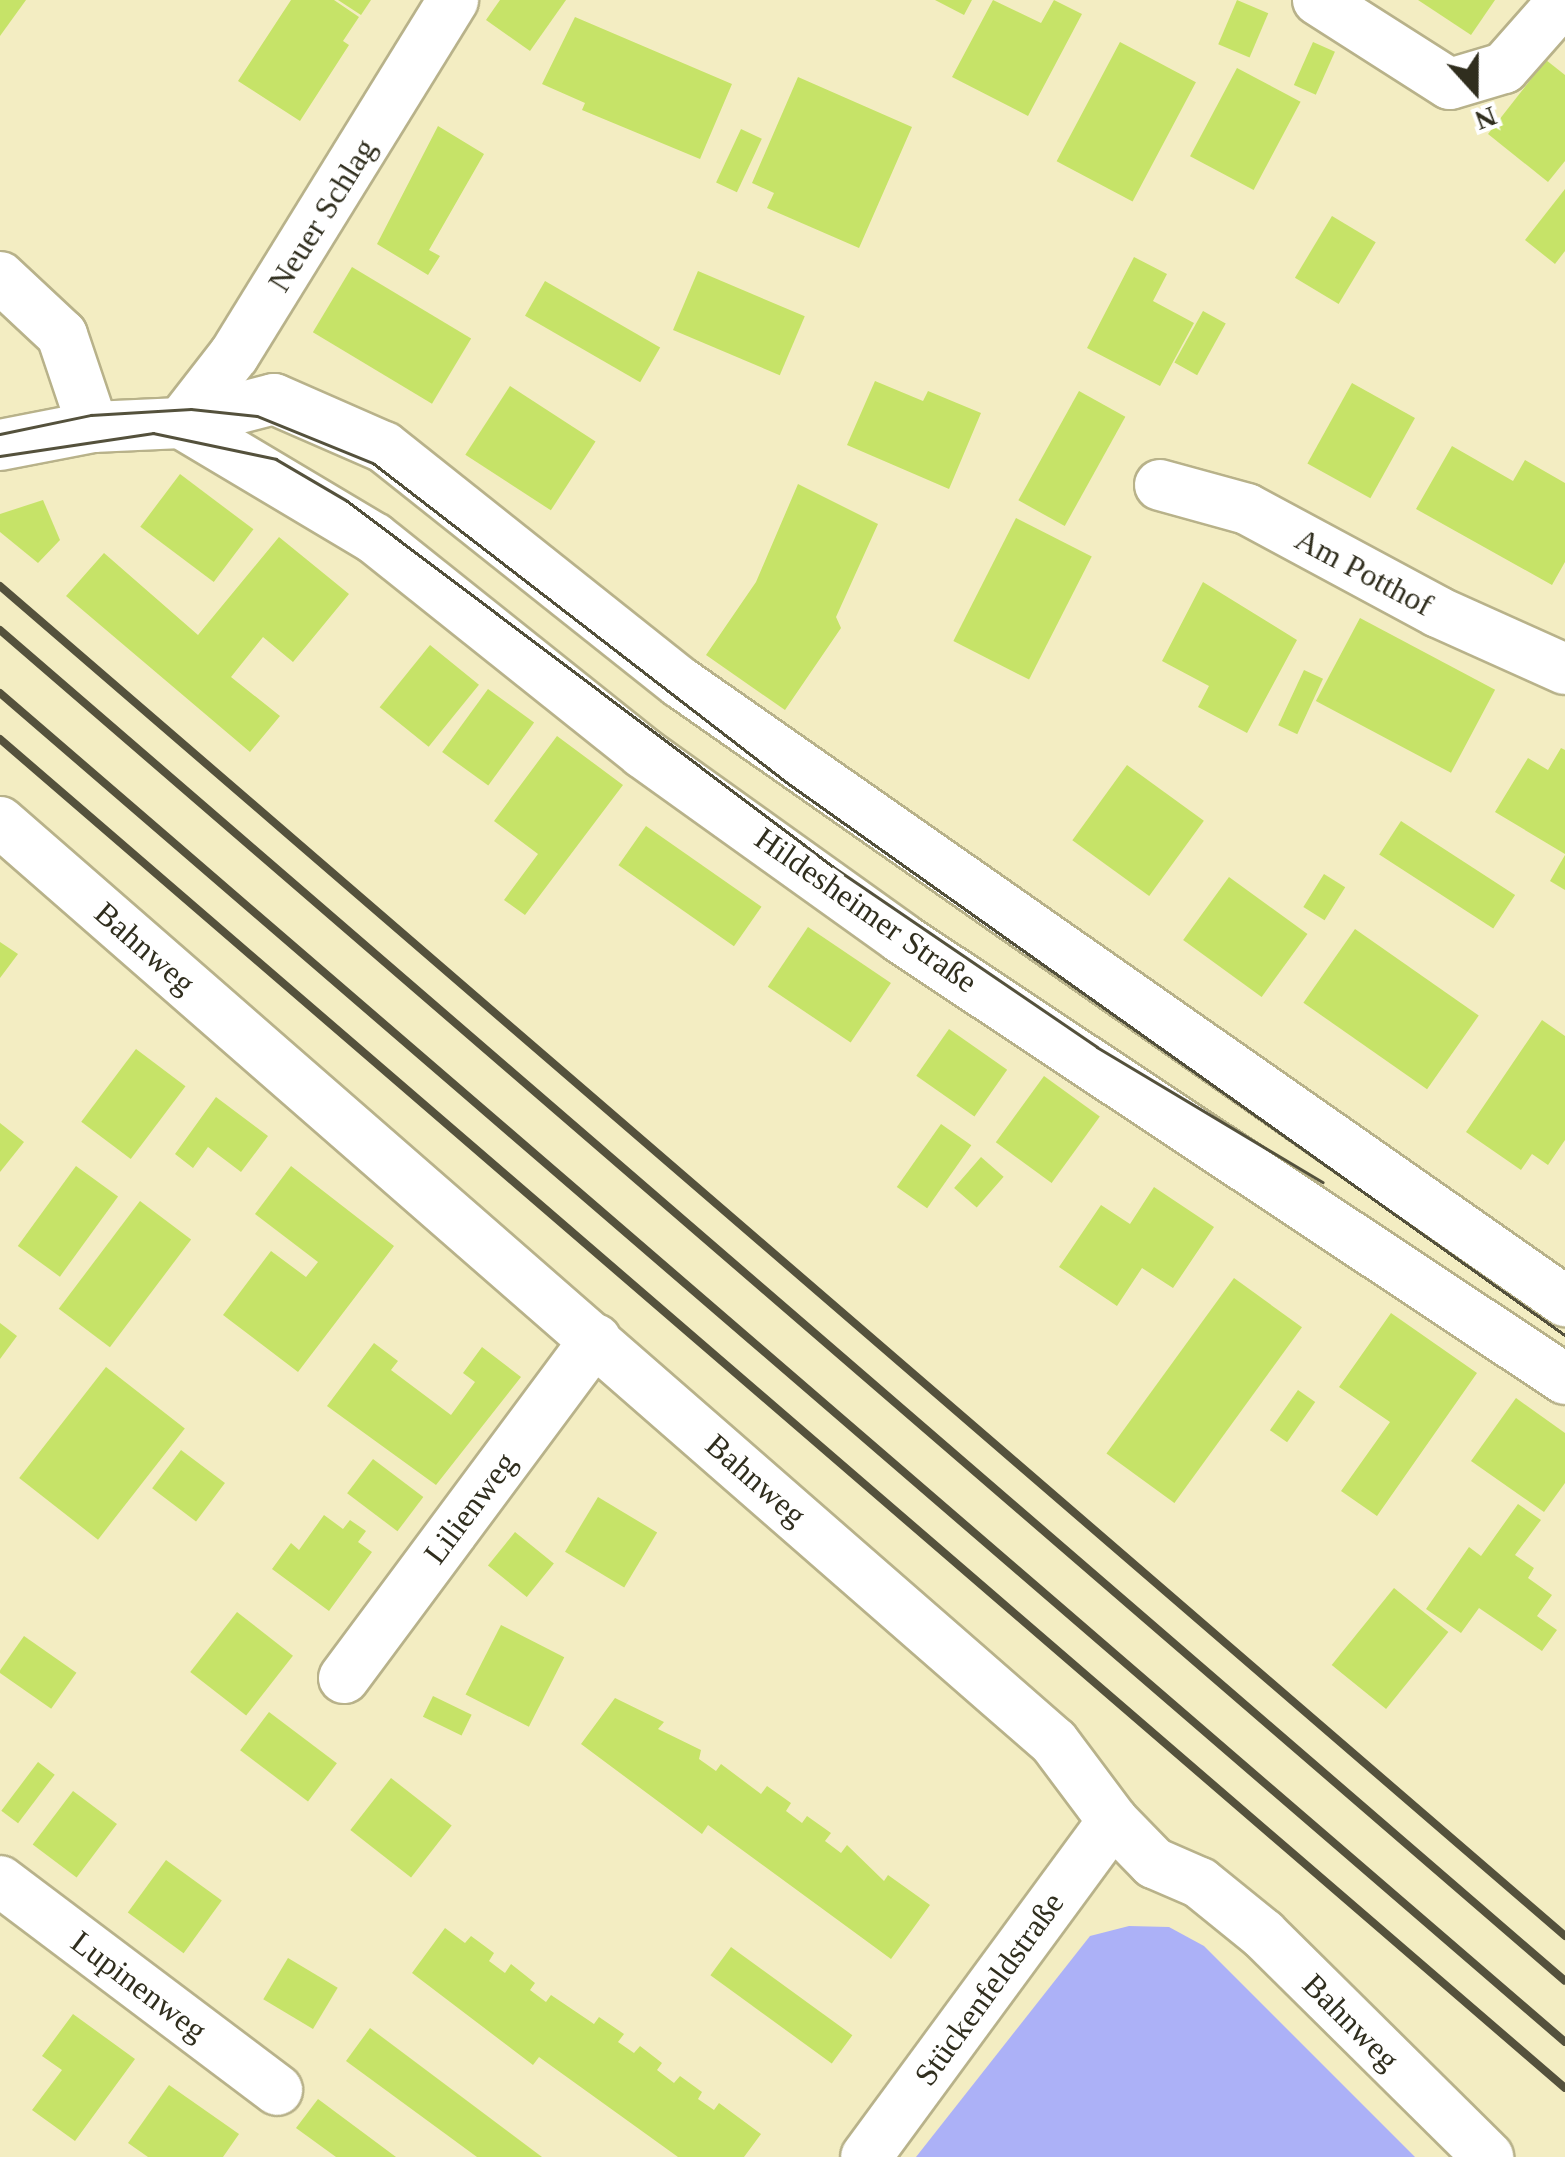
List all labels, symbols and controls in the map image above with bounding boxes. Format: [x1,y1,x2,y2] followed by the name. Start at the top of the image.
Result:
[1425,40,1525,140] north arrow
[1471,100,1501,137] text: N
[260,131,384,299] street label: Neuer Schlag
[1289,520,1439,624] street label: Am Potthof
[748,819,984,1001] street label: Hildesheimer Straße
[87,894,203,1002] street label: Bahnweg
[698,1426,814,1534] street label: Bahnweg
[416,1445,524,1571] street label: Lilienweg
[906,1885,1072,2093] street label: Stückenfeldstraße
[64,1923,214,2049] street label: Lupinenweg
[1295,1966,1407,2078] street label: Bahnweg

